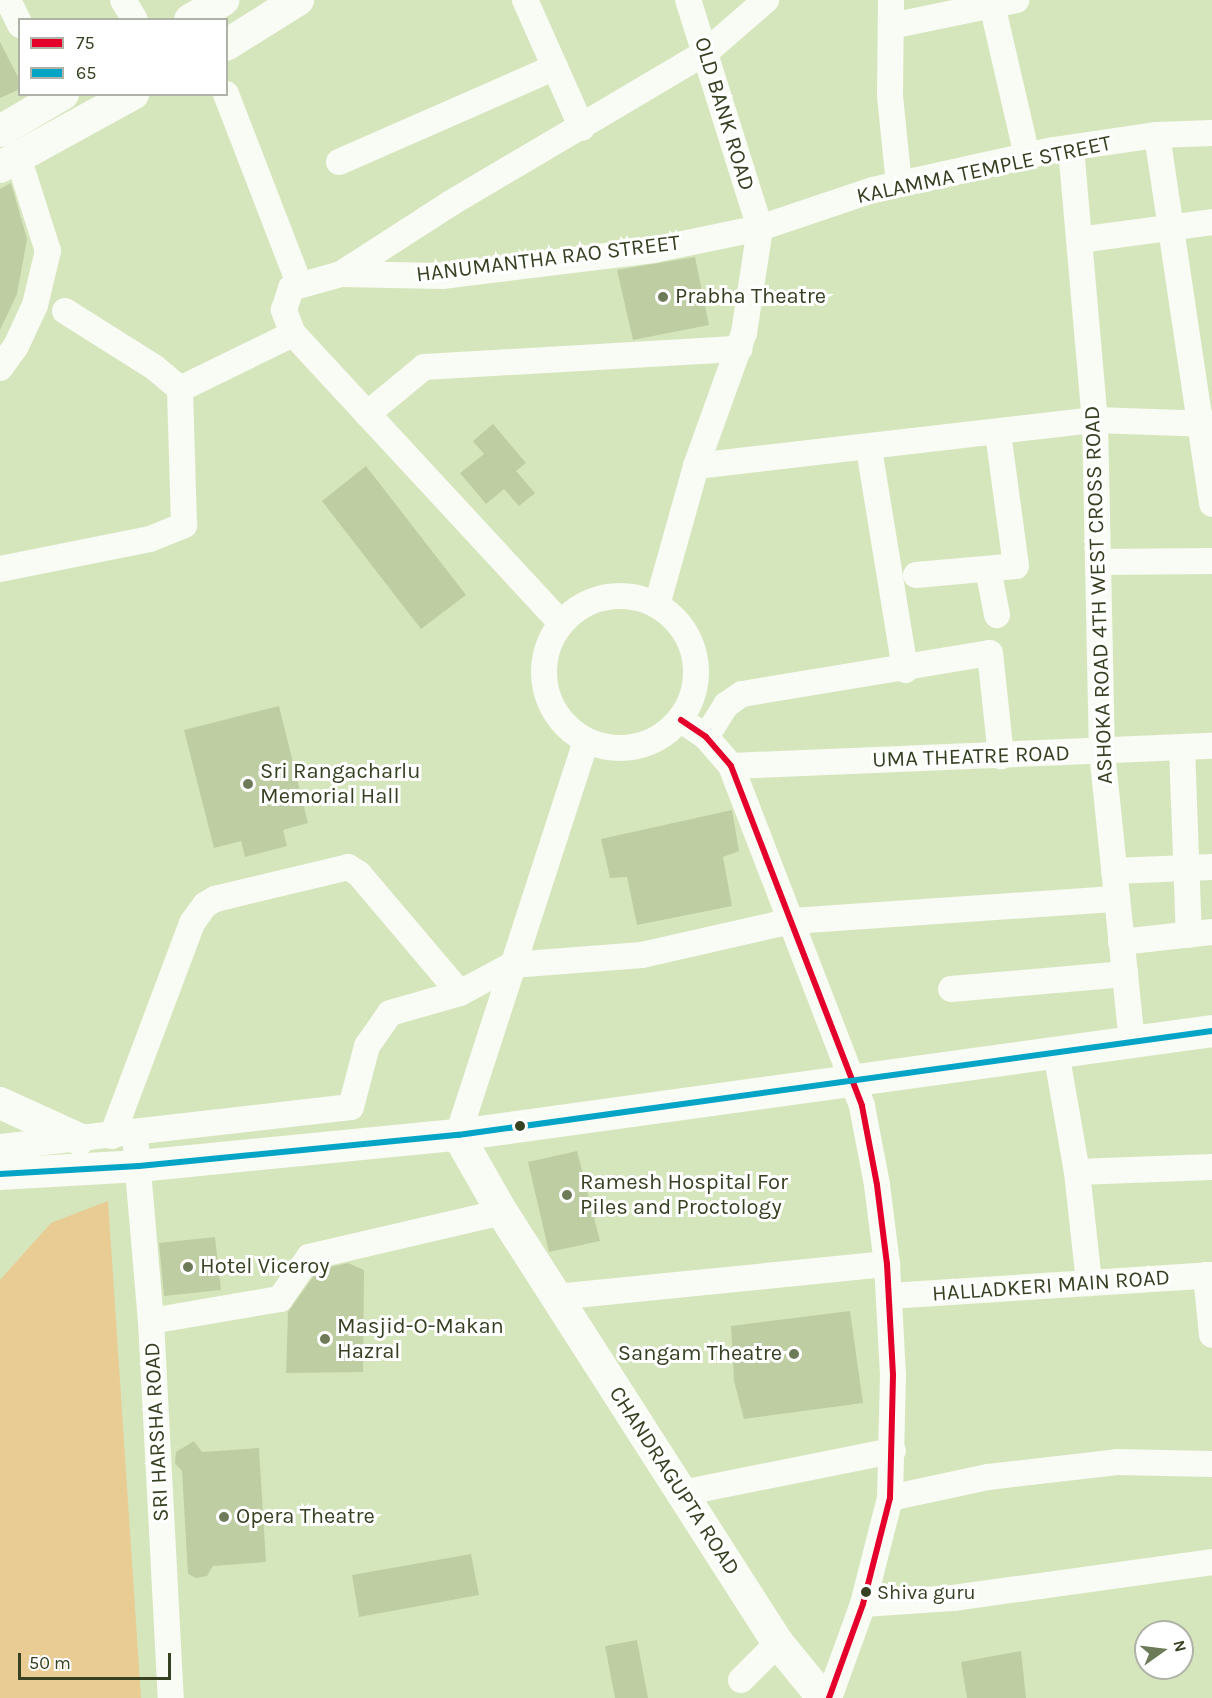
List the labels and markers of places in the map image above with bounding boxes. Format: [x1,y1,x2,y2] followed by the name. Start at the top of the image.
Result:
[675,284,826,310] place label: Prabha Theatre
[656,290,670,304] marker: Prabha Theatre
[260,758,421,810] place label: Sri Rangacharlu Memorial Hall
[241,777,255,791] marker: Sri Rangacharlu Memorial Hall
[514,1120,526,1132] unlabelled marker
[580,1169,788,1220] place label: Ramesh Hospital For Piles and Proctology
[558,1186,576,1204] marker: Ramesh Hospital For Piles and Proctology
[200,1254,329,1280] place label: Hotel Viceroy
[181,1260,195,1274] marker: Hotel Viceroy
[337,1313,504,1364] place label: Masjid-O-Makan Hazral
[318,1332,332,1346] marker: Masjid-O-Makan Hazral
[618,1341,782,1367] place label: Sangam Theatre
[787,1347,801,1361] marker: Sangam Theatre
[236,1504,375,1530] place label: Opera Theatre
[217,1510,231,1524] marker: Opera Theatre
[877,1580,976,1604] place label: Shiva guru
[860,1586,872,1598] marker: Shiva guru

